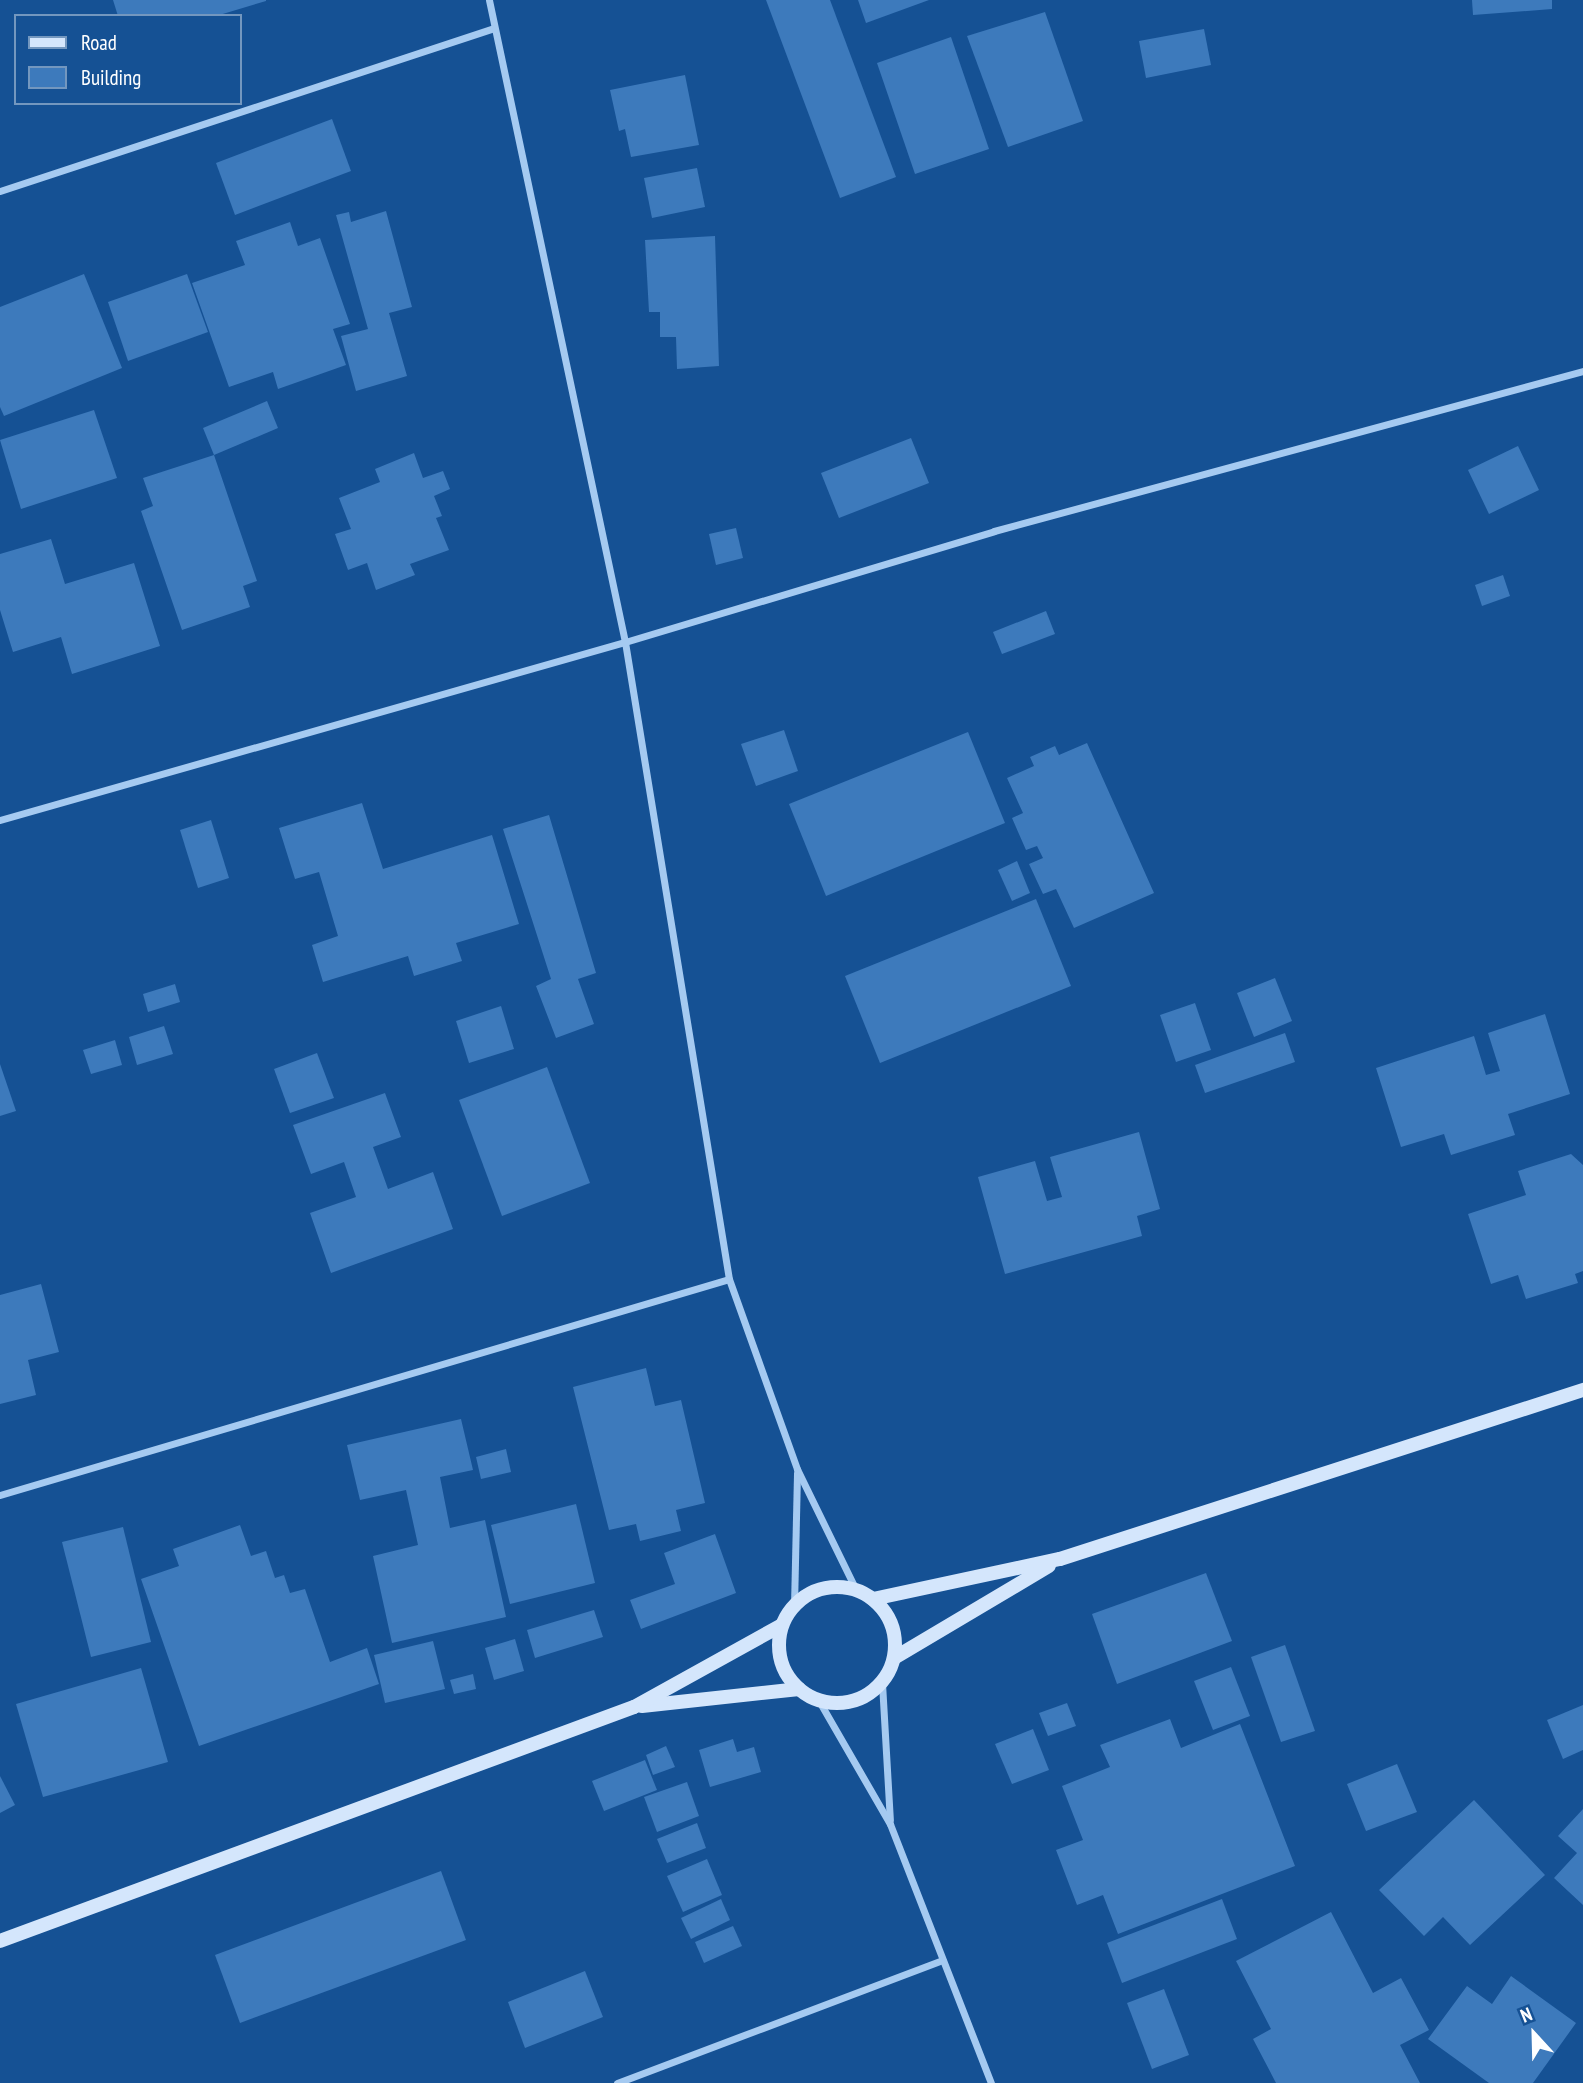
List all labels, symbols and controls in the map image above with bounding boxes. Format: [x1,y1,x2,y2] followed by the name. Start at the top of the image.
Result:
[14,14,242,105] legend
[81,29,117,56] text: Road
[81,64,141,91] text: Building
[1499,1999,1569,2069] north arrow
[1517,2001,1535,2028] text: N

